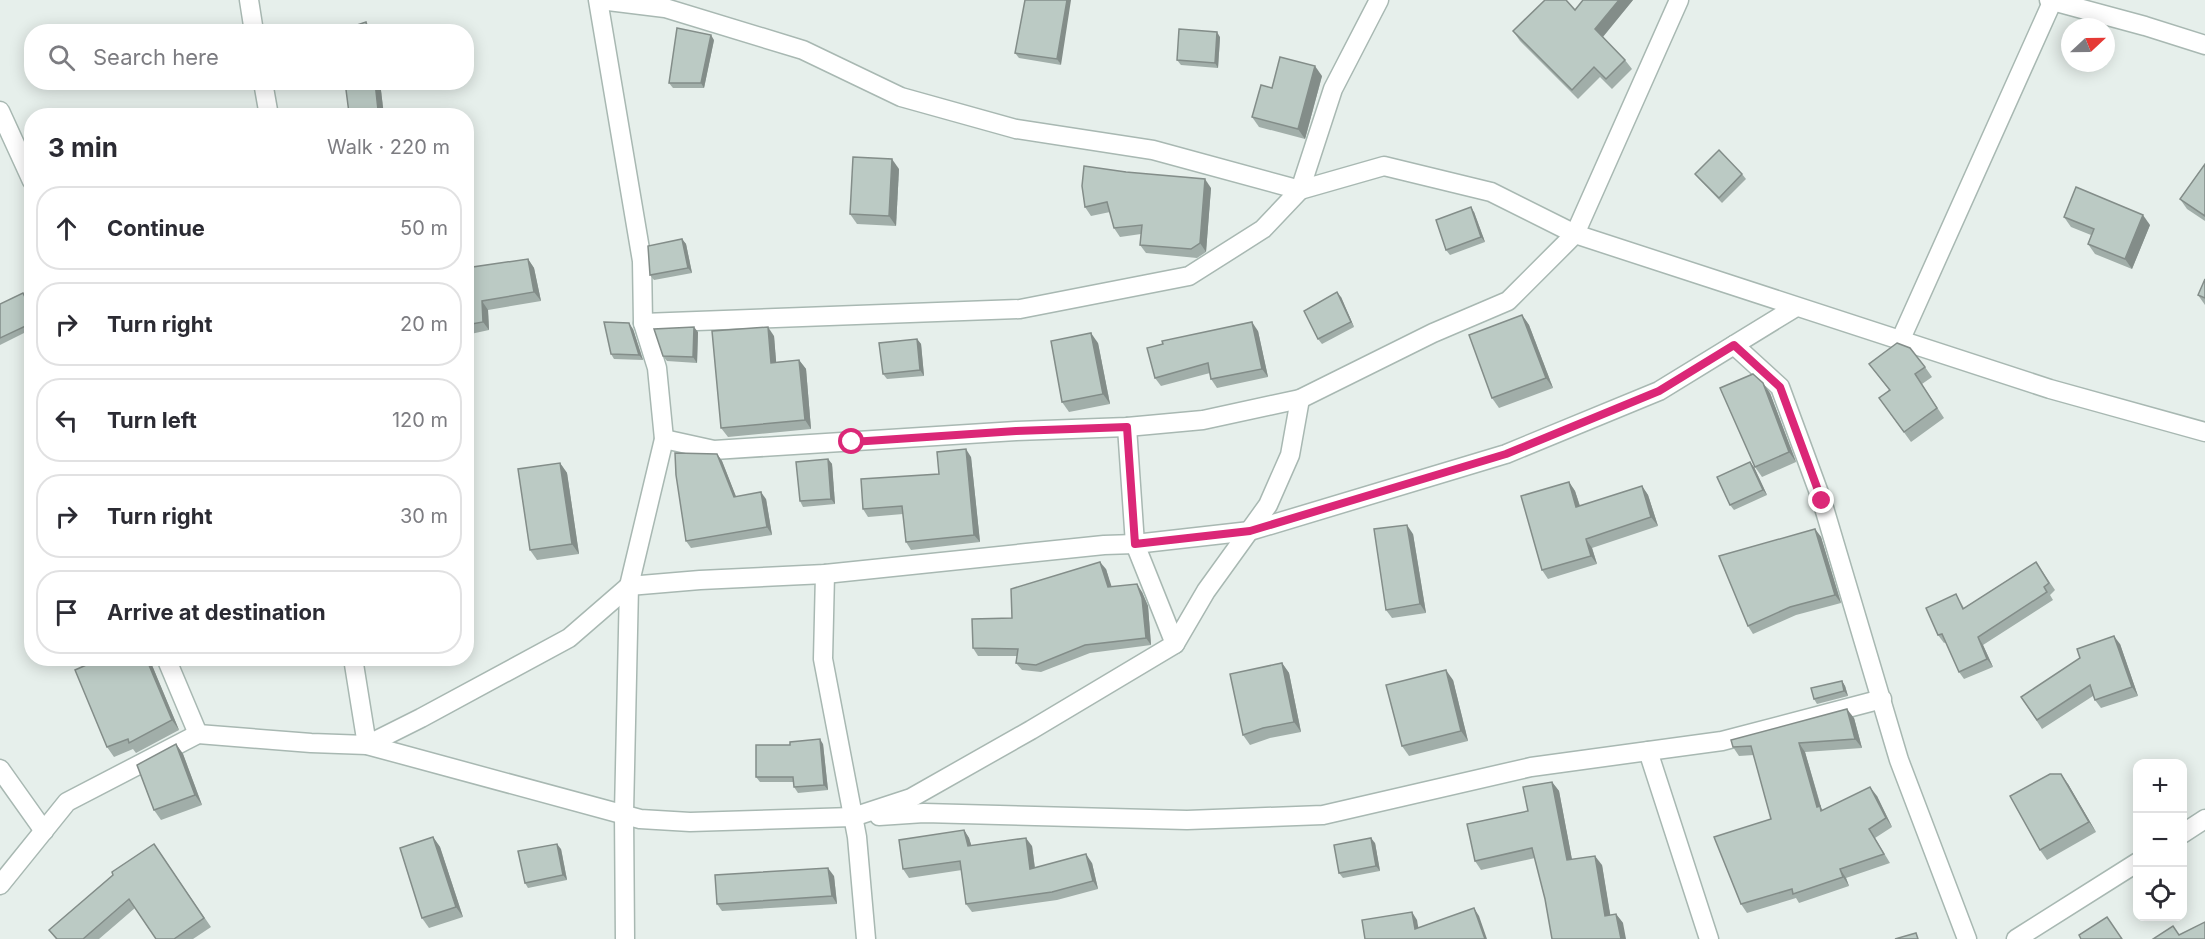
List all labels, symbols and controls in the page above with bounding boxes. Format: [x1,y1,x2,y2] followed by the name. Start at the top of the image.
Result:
[2061,18,2115,72] north arrow
[24,24,474,90] search box
[45,41,78,74] icon: search
[93,44,219,70] text: Search here
[48,132,118,163] text: 3 min
[327,135,450,159] text: Walk · 220 m
[50,212,83,245] icon: ahead
[107,215,205,241] text: Continue
[400,216,448,240] text: 50 m
[50,308,83,341] icon: right
[107,311,213,337] text: Turn right
[400,312,448,336] text: 20 m
[50,404,83,437] icon: left
[107,407,197,433] text: Turn left
[392,408,448,432] text: 120 m
[838,428,864,454] route start
[1808,487,1834,513] route end
[50,500,83,533] icon: right
[107,503,213,529] text: Turn right
[400,504,448,528] text: 30 m
[50,596,83,629] icon: arrive
[107,599,326,625] text: Arrive at destination
[2133,759,2187,921] map controls
[2133,759,2187,813] button: +
[2133,813,2187,867] button: −
[2133,867,2187,921] button: locate

